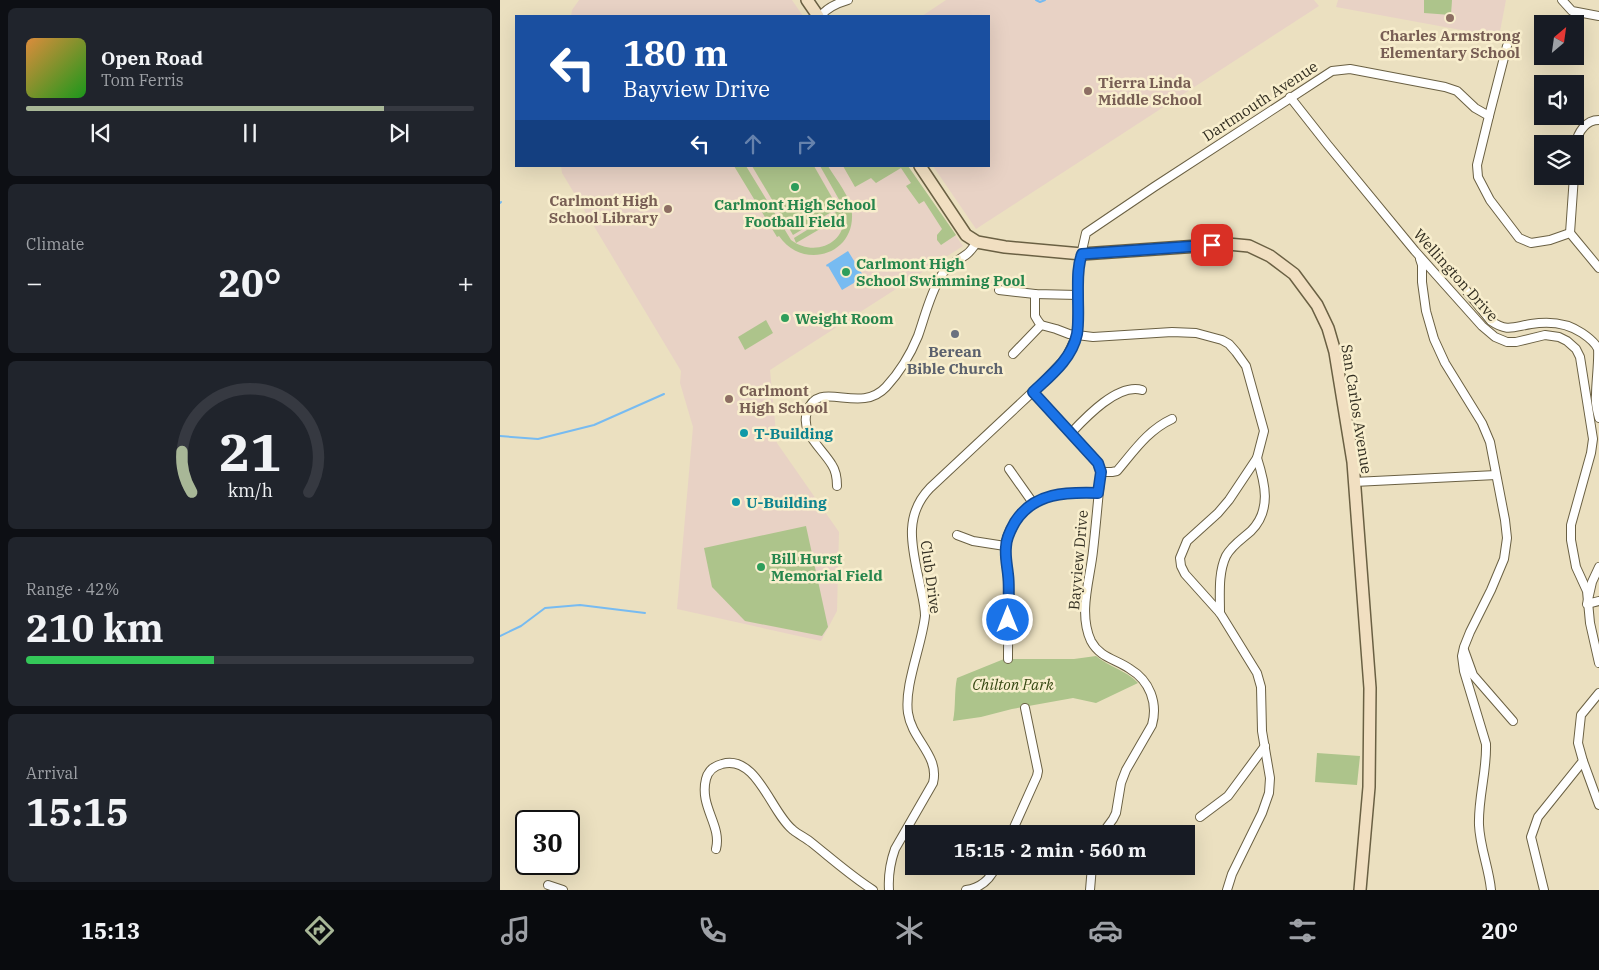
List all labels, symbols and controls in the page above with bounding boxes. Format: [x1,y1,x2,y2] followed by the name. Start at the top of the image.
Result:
[1444,12,1456,24] marker: Charles Armstrong Elementary School
[1534,15,1584,65] north arrow
[1534,15,1584,185] map controls
[1380,26,1521,62] place label: Charles Armstrong Elementary School
[623,30,728,76] text: 180 m
[540,35,605,100] icon: left
[101,46,203,70] text: Open Road
[1199,57,1321,145] street label: Dartmouth Avenue
[101,70,184,90] text: Tom Ferris
[1098,73,1202,109] place label: Tierra Linda Middle School
[623,74,770,103] text: Bayview Drive
[1534,75,1584,125] button: sound
[1082,85,1094,97] marker: Tierra Linda Middle School
[87,119,115,147] icon: previous
[236,119,264,147] icon: pause
[385,119,413,147] icon: next
[686,130,714,158] icon: left
[739,130,767,158] icon: ahead
[792,130,820,158] icon: right
[1534,135,1584,185] button: layers
[789,181,801,193] marker: Carlmont High School Football Field
[549,191,658,227] place label: Carlmont High School Library
[714,195,876,231] place label: Carlmont High School Football Field
[662,203,674,215] marker: Carlmont High School Library
[1191,224,1233,266] pin
[1409,225,1503,325] street label: Wellington Drive
[1198,231,1226,259] icon: arrive
[26,234,84,254] text: Climate
[856,254,1025,290] place label: Carlmont High School Swimming Pool
[218,258,282,307] text: 20°
[26,264,43,301] text: −
[457,264,474,301] text: +
[840,266,852,278] marker: Carlmont High School Swimming Pool
[795,309,894,328] place label: Weight Room
[779,312,791,324] marker: Weight Room
[949,328,961,340] marker: Berean Bible Church
[907,342,1003,378] place label: Berean Bible Church
[1337,343,1377,475] street label: San Carlos Avenue
[739,381,828,417] place label: Carlmont High School
[723,393,735,405] marker: Carlmont High School
[219,418,281,485] text: 21
[754,424,833,443] place label: T-Building
[738,427,750,439] marker: T-Building
[227,479,273,502] text: km/h
[746,493,827,512] place label: U-Building
[730,496,742,508] marker: U-Building
[1064,509,1092,611] street label: Bayview Drive
[916,539,946,615] street label: Club Drive
[771,549,883,585] place label: Bill Hurst Memorial Field
[755,561,767,573] marker: Bill Hurst Memorial Field
[26,579,119,599] text: Range · 42%
[981,593,1033,645] position arrow
[26,603,164,652] text: 210 km
[972,675,1054,694] park label: Chilton Park
[26,763,78,783] text: Arrival
[26,787,129,836] text: 15:15
[515,810,580,875] speed limit sign: 30
[954,838,1146,862] text: 15:15 · 2 min · 560 m
[302,913,337,948] icon: directions
[498,913,533,948] icon: music
[695,913,730,948] icon: phone
[892,913,927,948] icon: climate
[1088,913,1123,948] icon: car
[1285,913,1320,948] icon: filters
[81,916,140,945] text: 15:13
[1481,916,1518,945] text: 20°

